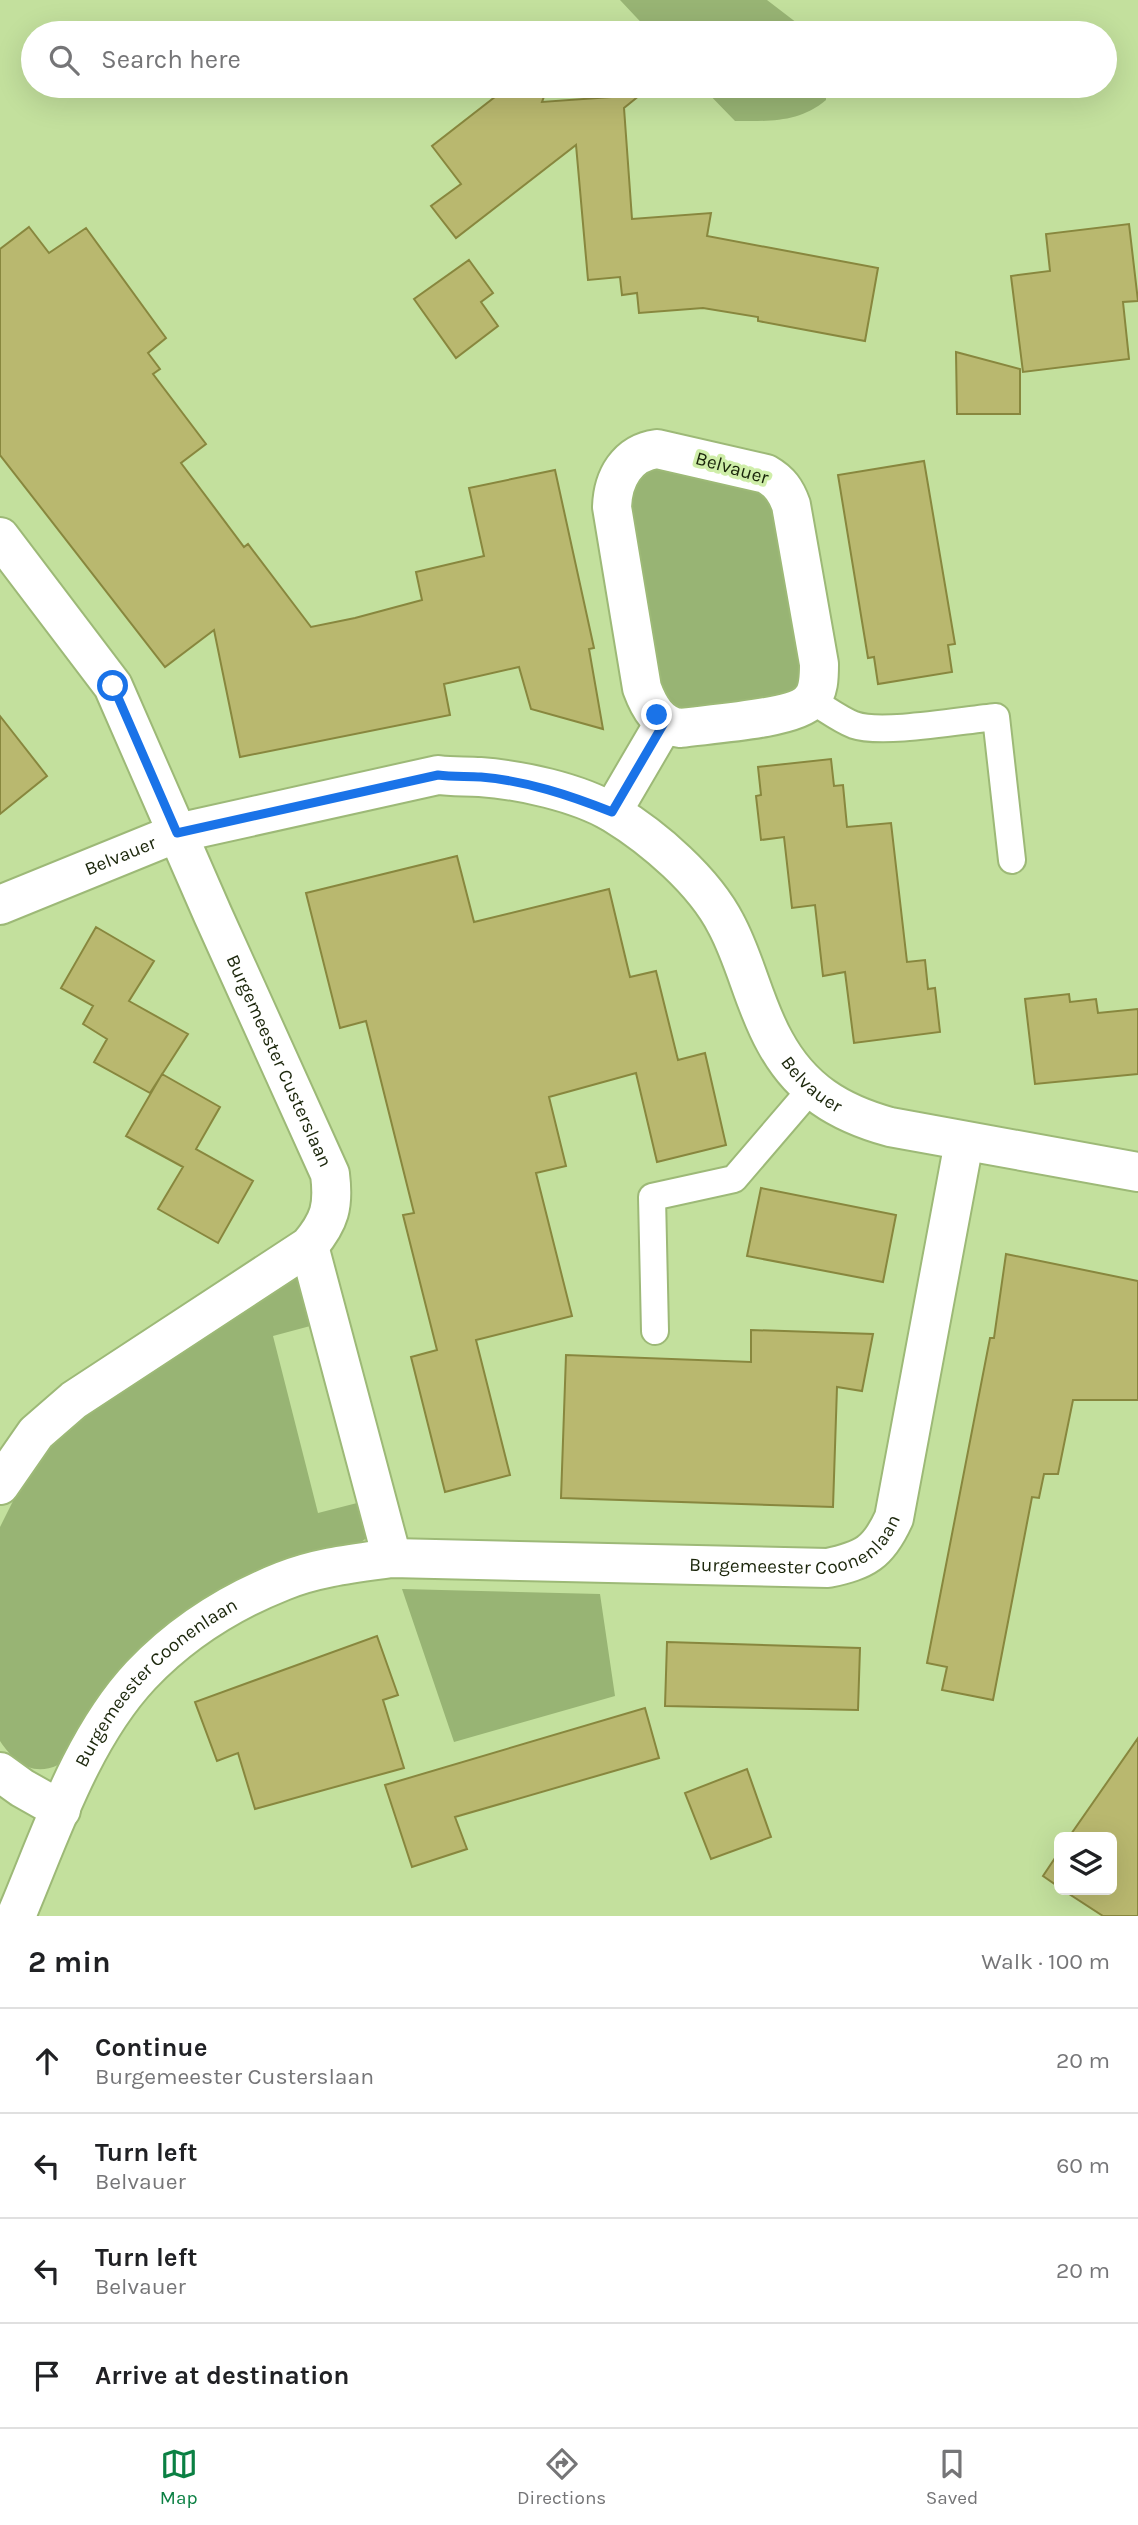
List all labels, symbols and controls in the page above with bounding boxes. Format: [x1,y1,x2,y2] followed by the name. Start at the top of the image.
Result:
[21,21,1117,98] search box
[45,41,83,79] icon: search
[101,44,241,75] text: Search here
[693,447,771,489] street label: Belvauer
[97,670,128,701] route start
[641,699,672,730] route end
[81,832,159,880] street label: Belvauer
[221,951,336,1171] street label: Burgemeester Custerslaan
[776,1052,846,1118] street label: Belvauer
[689,1511,905,1579] street label: Burgemeester Coonenlaan
[70,1593,241,1771] street label: Burgemeester Coonenlaan
[1054,1832,1117,1895] map controls
[1054,1832,1117,1895] button: layers
[28,1944,111,1980] text: 2 min
[981,1948,1110,1975] text: Walk · 100 m
[95,2032,207,2063] text: Continue
[28,2042,66,2080] icon: ahead
[1056,2047,1110,2074] text: 20 m
[95,2063,374,2090] text: Burgemeester Custerslaan
[95,2137,197,2168] text: Turn left
[28,2147,66,2185] icon: left
[1056,2152,1110,2179] text: 60 m
[95,2168,186,2195] text: Belvauer
[95,2242,197,2273] text: Turn left
[28,2252,66,2290] icon: left
[1056,2257,1110,2284] text: 20 m
[95,2273,186,2300] text: Belvauer
[28,2357,66,2395] icon: arrive
[95,2360,349,2391] text: Arrive at destination
[160,2445,198,2509] tab: Map
[517,2445,606,2509] tab: Directions
[926,2445,978,2509] tab: Saved

